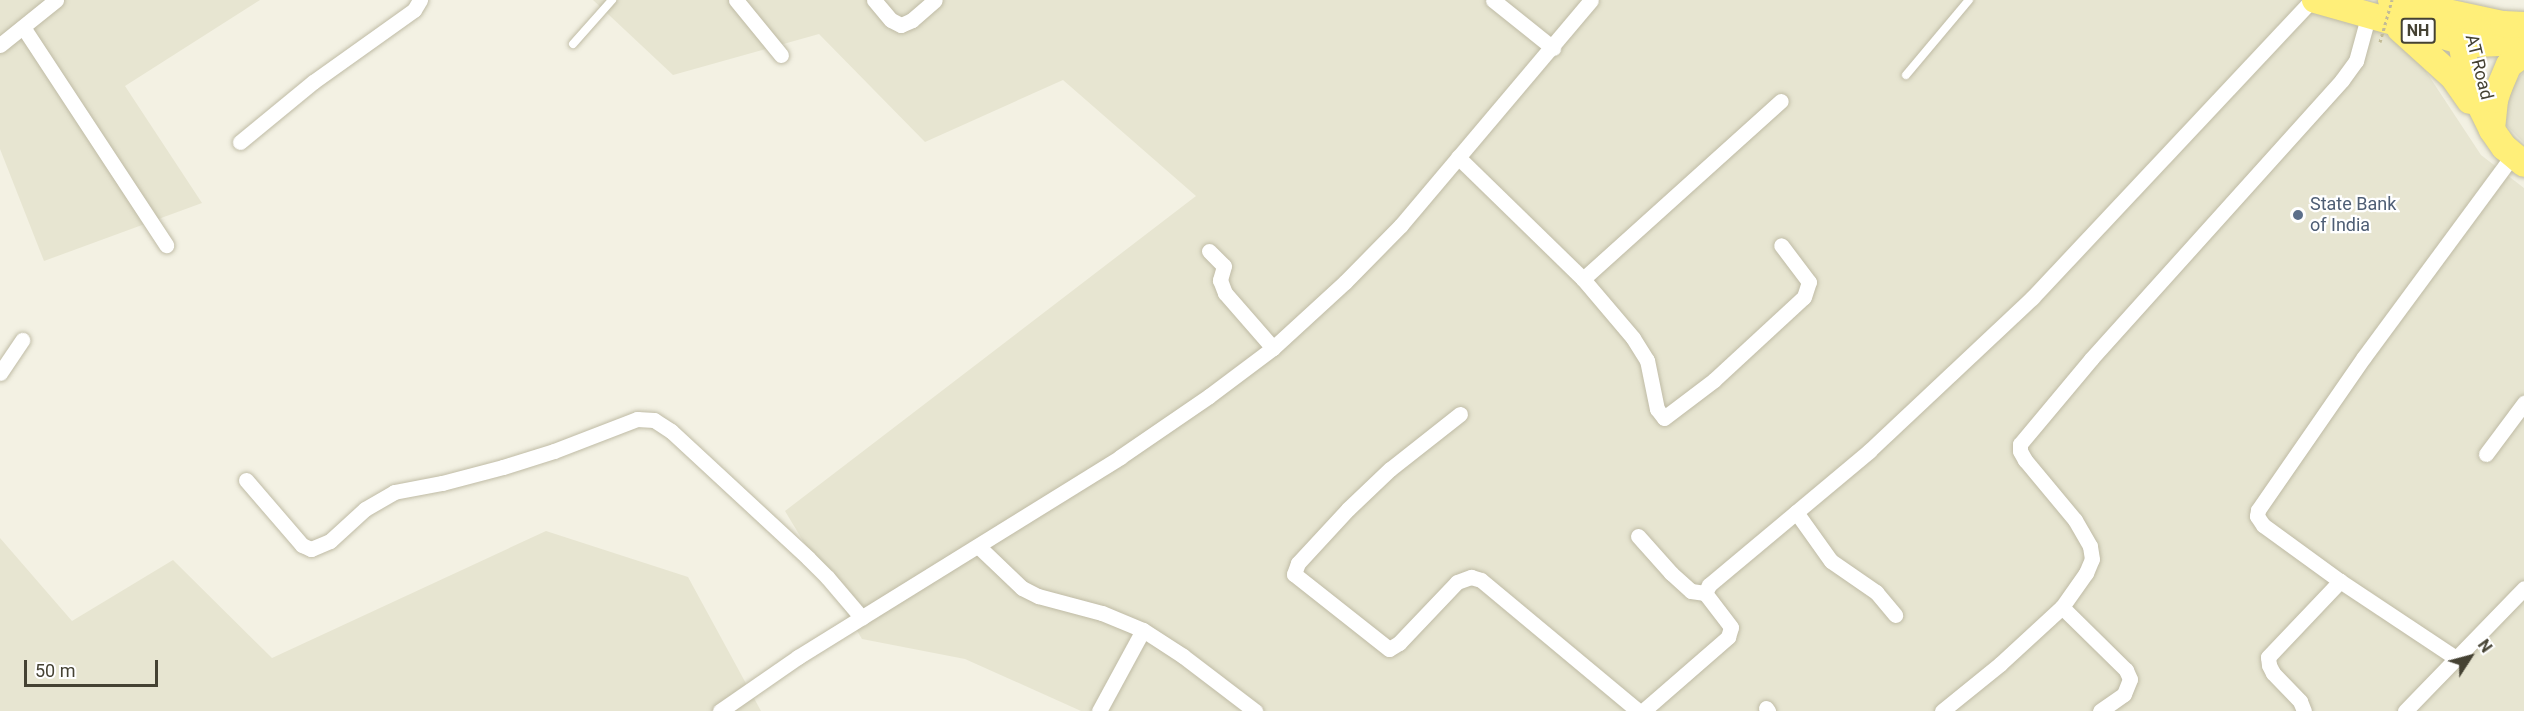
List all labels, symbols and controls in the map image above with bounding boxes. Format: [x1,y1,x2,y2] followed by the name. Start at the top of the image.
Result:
[2400,18,2436,44] road number: NH
[2460,32,2498,102] street label: AT Road
[2310,194,2396,236] place label: State Bank of India
[2291,208,2305,222] marker: State Bank of India
[2440,627,2500,687] north arrow
[2474,636,2496,656] text: N
[27,648,160,686] scale bar
[35,660,75,681] text: 50 m

